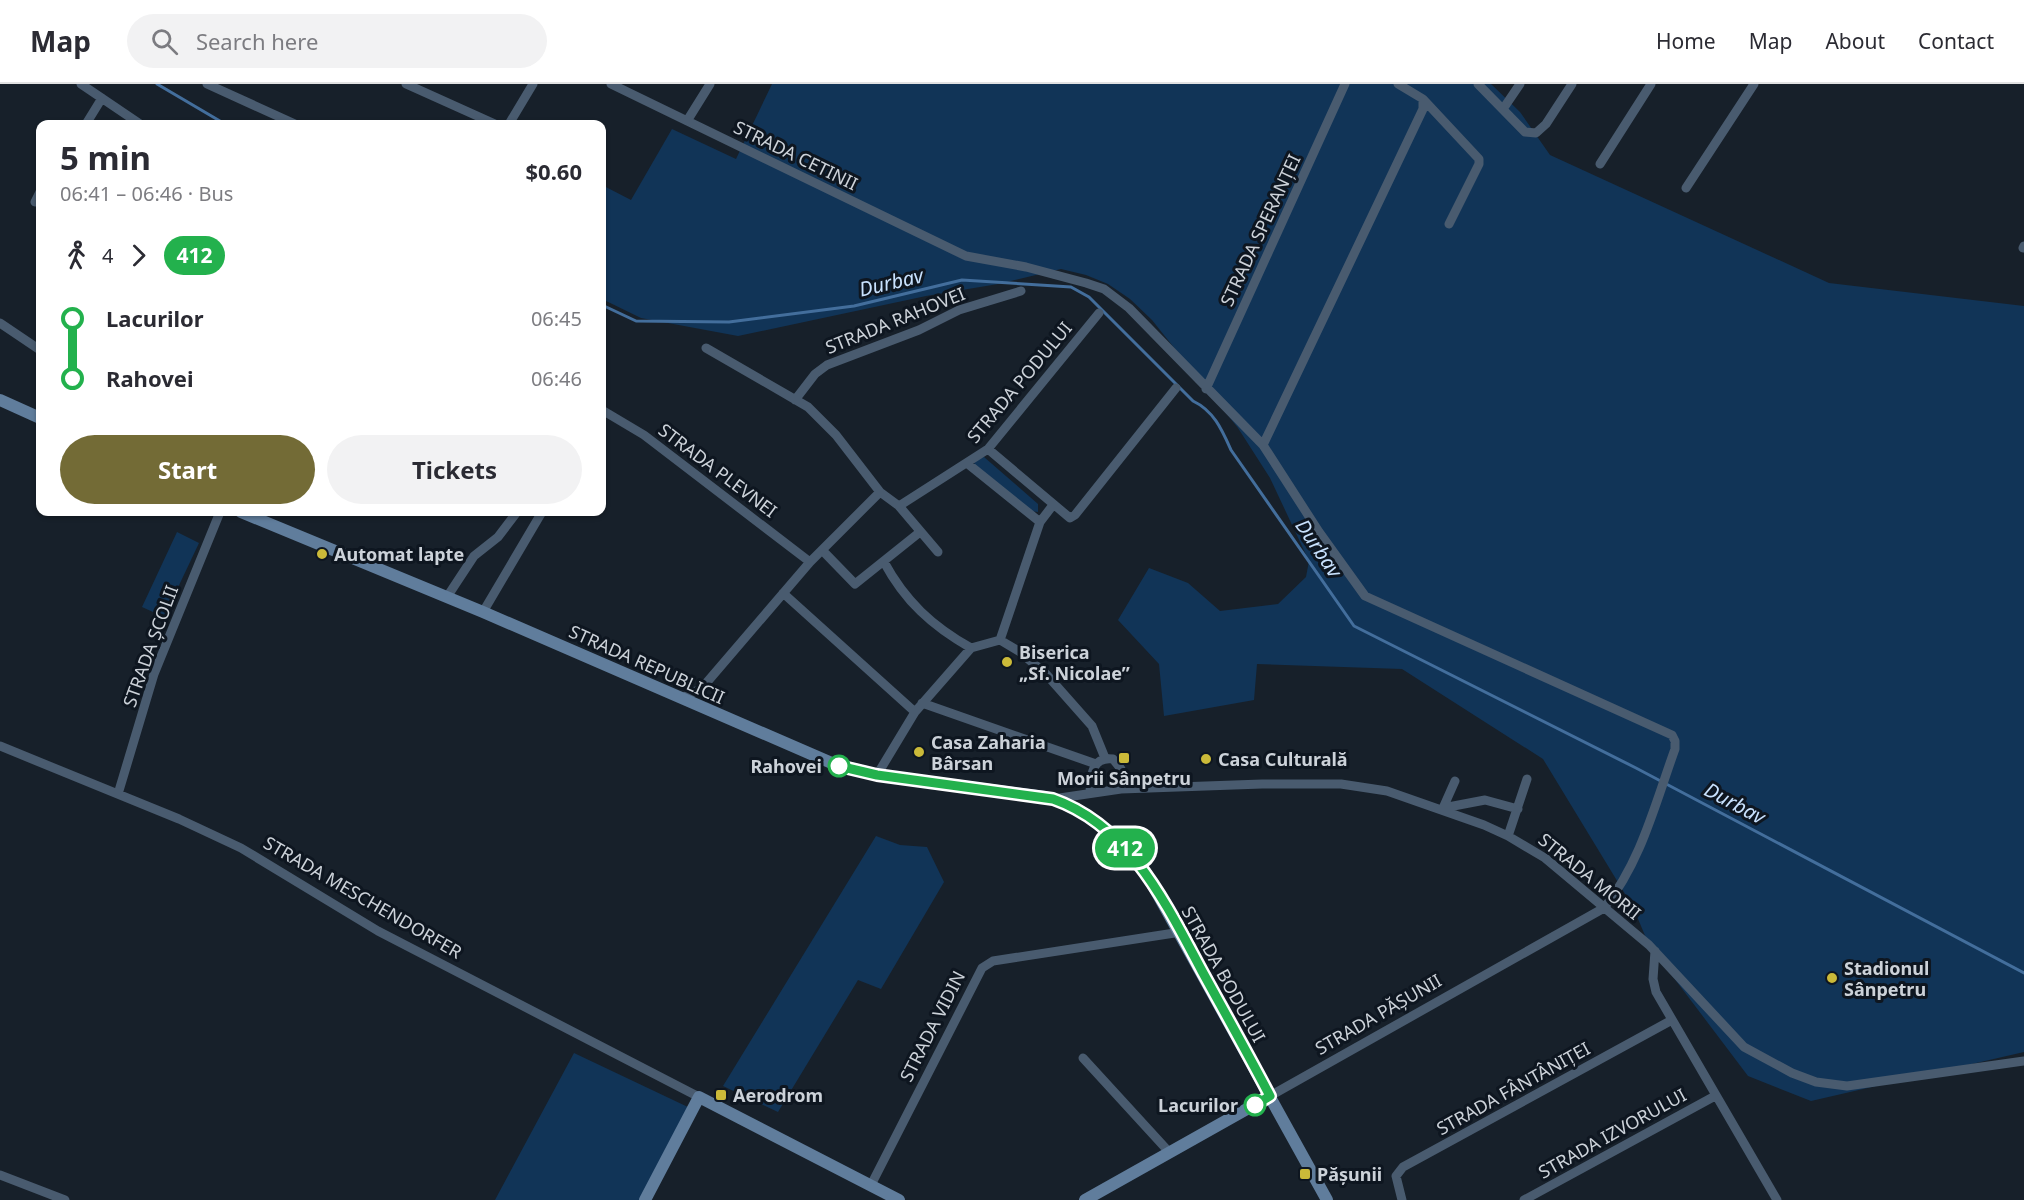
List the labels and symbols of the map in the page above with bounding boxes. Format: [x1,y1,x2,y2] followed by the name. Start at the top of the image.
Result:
[730,115,862,195] street label: STRADA CETINII
[1214,150,1306,310] street label: STRADA SPERANȚEI
[856,261,927,302] water label: Durbav
[822,281,968,359] street label: STRADA RAHOVEI
[961,316,1077,448] street label: STRADA PODULUI
[654,418,782,522] street label: STRADA PLEVNEI
[1290,513,1349,584] water label: Durbav
[334,542,464,566] place label: Automat lapte
[315,547,329,561] marker: Automat lapte
[117,582,183,710] street label: STRADA ȘCOLII
[566,619,728,709] street label: STRADA REPUBLICII
[1019,640,1130,685] place label: Biserica „Sf. Nicolae”
[1000,655,1014,669] marker: Biserica „Sf. Nicolae”
[931,730,1046,775] place label: Casa Zaharia Bârsan
[912,745,926,759] marker: Casa Zaharia Bârsan
[1218,747,1348,771] place label: Casa Culturală
[1117,751,1131,765] marker: Morii Sânpetru
[1199,752,1213,766] marker: Casa Culturală
[750,754,822,778] place label: Rahovei
[828,755,850,777] marker: Rahovei
[1057,766,1191,790] place label: Morii Sânpetru
[1700,776,1772,831] water label: Durbav
[1534,827,1646,925] street label: STRADA MORII
[1090,828,1160,867] line badge: 412
[260,830,466,964] street label: STRADA MESCHENDORFER
[1177,902,1271,1046] street label: STRADA BODULUI
[1844,956,1929,1001] place label: Stadionul Sânpetru
[894,966,970,1086] street label: STRADA VIDIN
[1311,968,1445,1060] street label: STRADA PĂȘUNII
[1825,971,1839,985] marker: Stadionul Sânpetru
[1432,1036,1594,1140] street label: STRADA FÂNTÂNIȚEI
[1534,1082,1690,1184] street label: STRADA IZVORULUI
[733,1083,823,1107] place label: Aerodrom
[714,1088,728,1102] marker: Aerodrom
[1158,1093,1238,1117] place label: Lacurilor
[1244,1094,1266,1116] marker: Lacurilor
[1317,1162,1382,1186] place label: Pășunii
[1298,1167,1312,1181] marker: Pășunii

